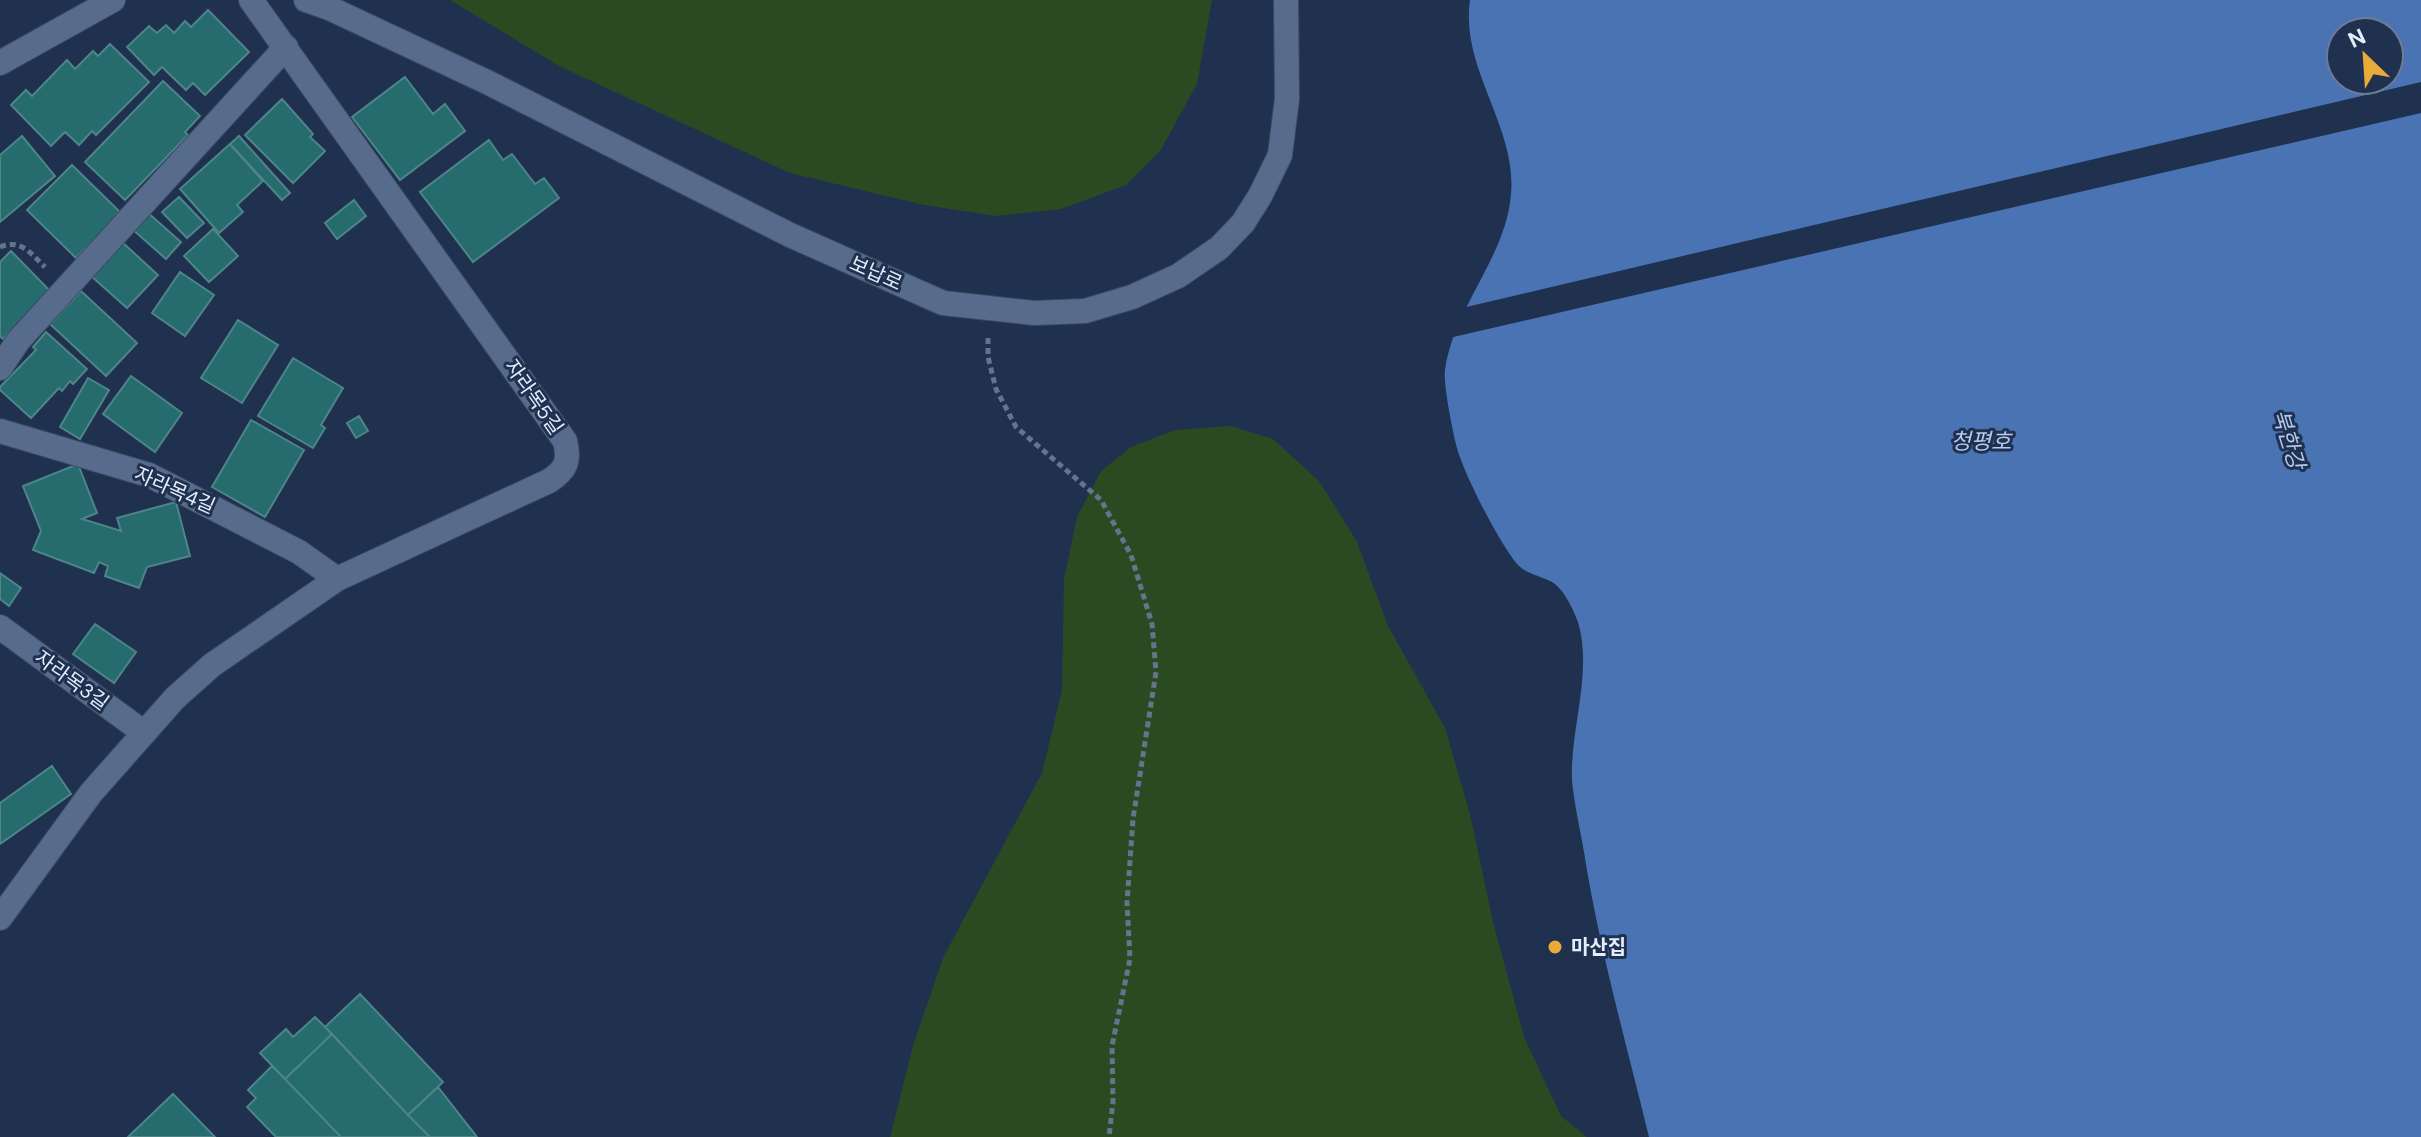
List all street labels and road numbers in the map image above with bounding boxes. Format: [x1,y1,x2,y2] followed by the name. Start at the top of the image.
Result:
[845,250,907,296] street label: 보납로
[499,354,569,440] street label: 자라목5길
[131,461,219,519] street label: 자라목4길
[30,644,114,716] street label: 자라목3길

